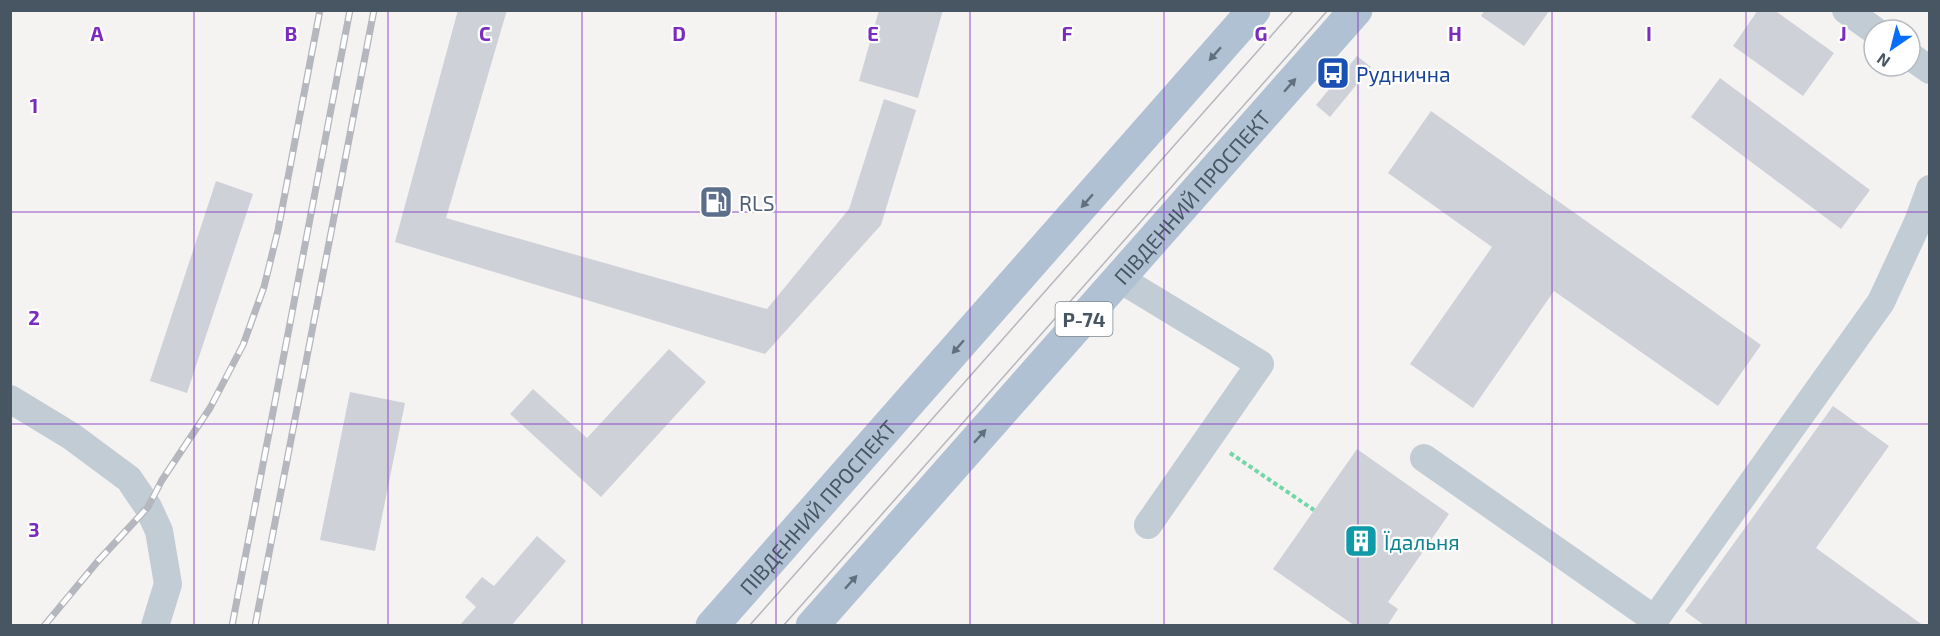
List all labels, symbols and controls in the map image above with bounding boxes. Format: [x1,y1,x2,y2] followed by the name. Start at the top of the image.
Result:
[1862,18,1922,78] north arrow
[90,21,104,45] text: A
[285,21,297,45] text: B
[479,21,491,45] text: C
[672,21,686,45] text: D
[867,21,879,45] text: E
[1061,21,1073,45] text: F
[1255,21,1267,45] text: G
[1448,21,1462,45] text: H
[1646,21,1652,45] text: I
[1839,21,1847,45] text: J
[1209,47,1222,62] one-way arrow
[1873,50,1893,72] text: N
[1315,55,1351,91] bus stop icon: Руднична
[1356,61,1451,87] place label: Руднична
[1283,78,1297,93] one-way arrow
[30,93,38,117] text: 1
[1108,104,1275,289] street label: ПІВДЕННИЙ ПРОСПЕКТ
[698,184,734,220] fuel station icon: RLS
[739,190,775,215] place label: RLS
[1080,193,1093,209] one-way arrow
[1056,302,1112,336] road number: Р-74
[28,305,40,329] text: 2
[952,339,965,354] one-way arrow
[734,414,900,599] street label: ПІВДЕННИЙ ПРОСПЕКТ
[973,429,986,444] one-way arrow
[28,517,40,541] text: 3
[1343,523,1379,559] building icon: Їдальня
[1384,529,1460,554] place label: Їдальня
[844,574,857,590] one-way arrow

